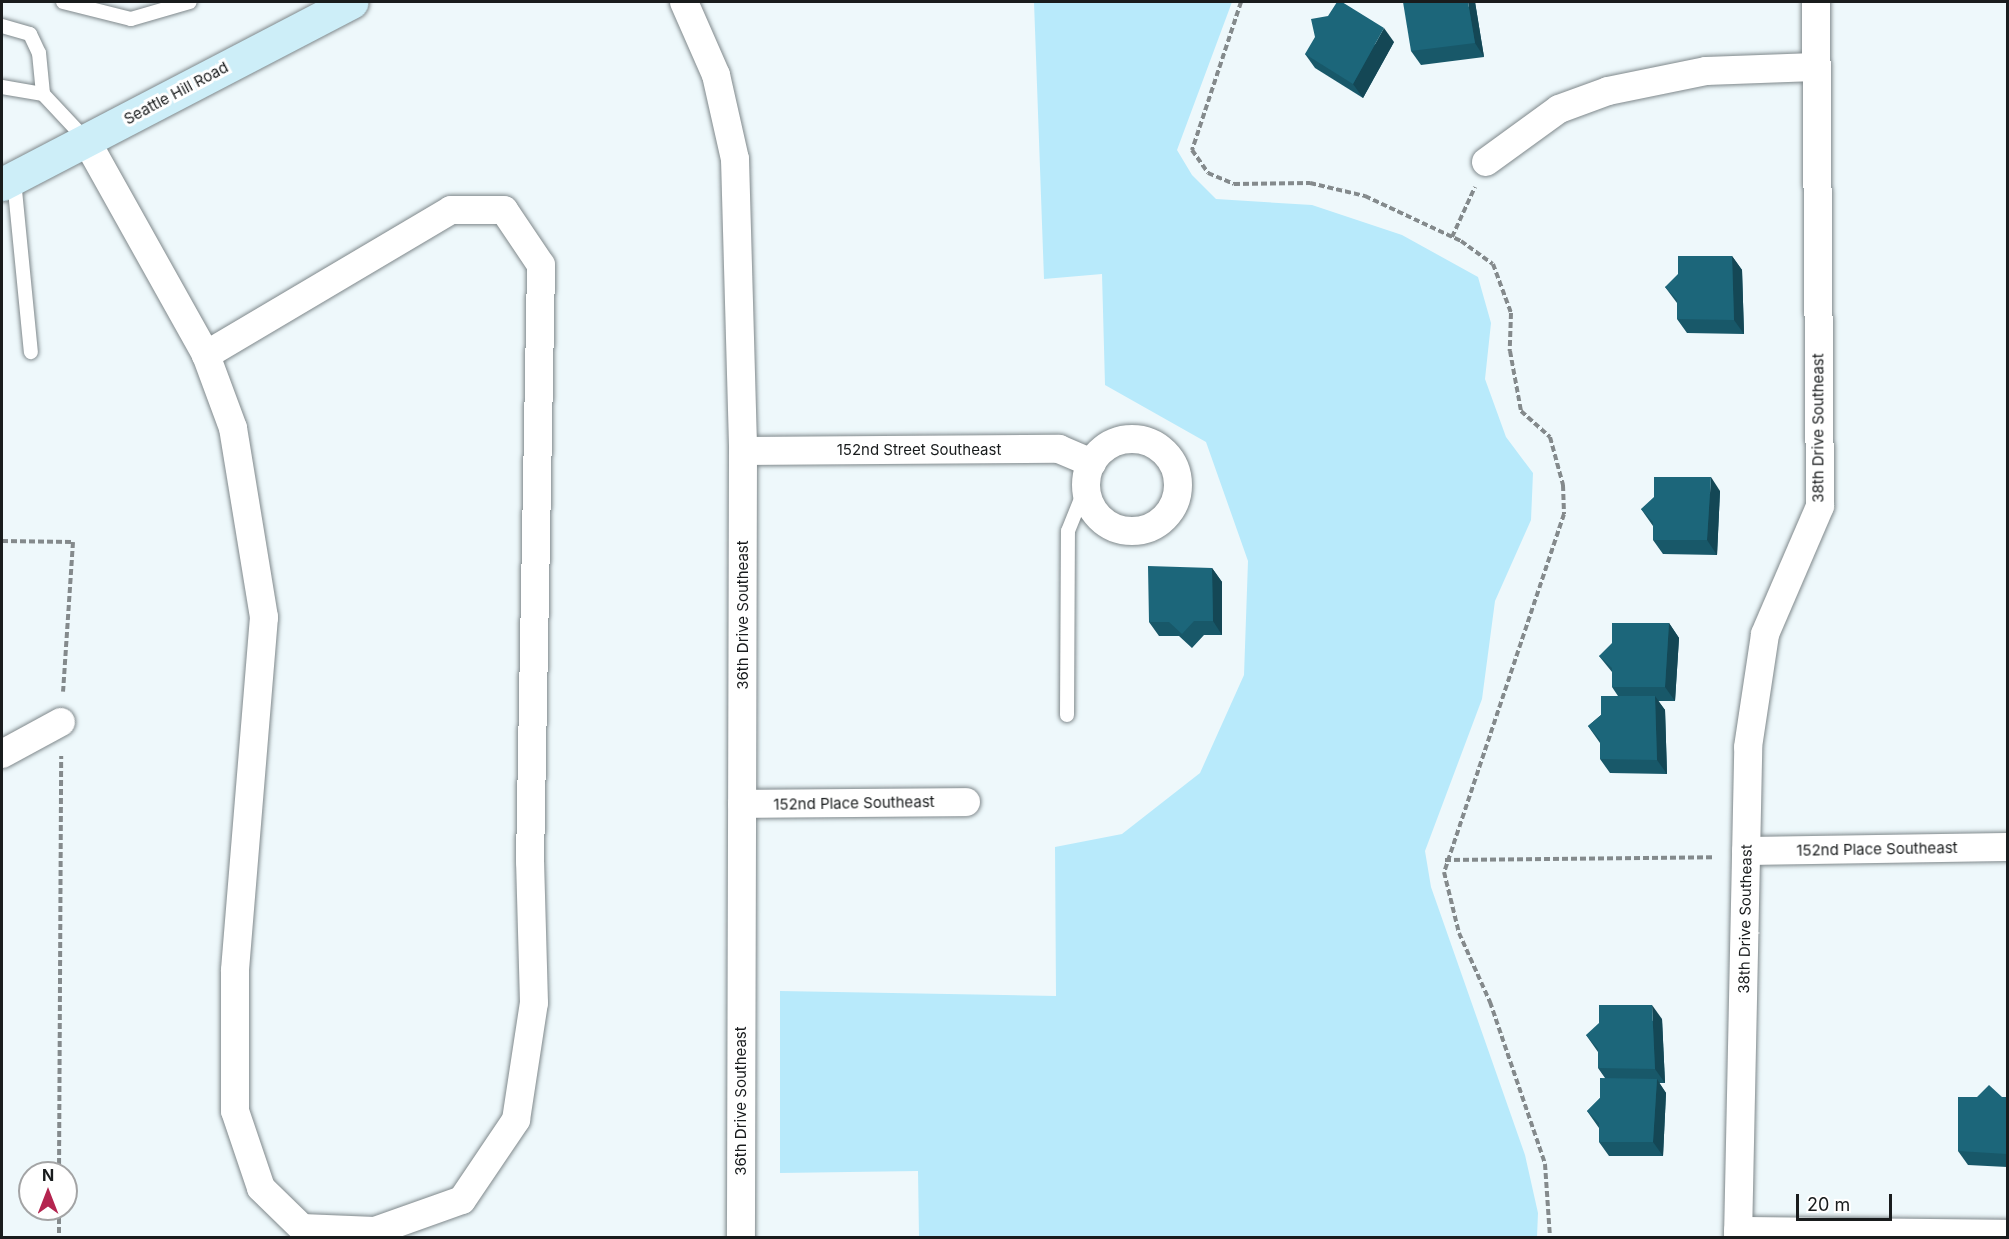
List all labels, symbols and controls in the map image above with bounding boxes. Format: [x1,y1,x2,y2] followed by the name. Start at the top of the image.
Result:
[121,58,231,128] street label: Seattle Hill Road
[1809,353,1827,503] street label: 38th Drive Southeast
[837,441,1001,459] street label: 152nd Street Southeast
[734,540,752,690] street label: 36th Drive Southeast
[773,793,935,813] street label: 152nd Place Southeast
[1796,839,1958,859] street label: 152nd Place Southeast
[1735,844,1755,994] street label: 38th Drive Southeast
[732,1026,750,1176] street label: 36th Drive Southeast
[18,1161,78,1221] north arrow
[42,1165,54,1185] text: N
[1799,1182,1895,1220] scale bar
[1807,1194,1850,1215] text: 20 m

